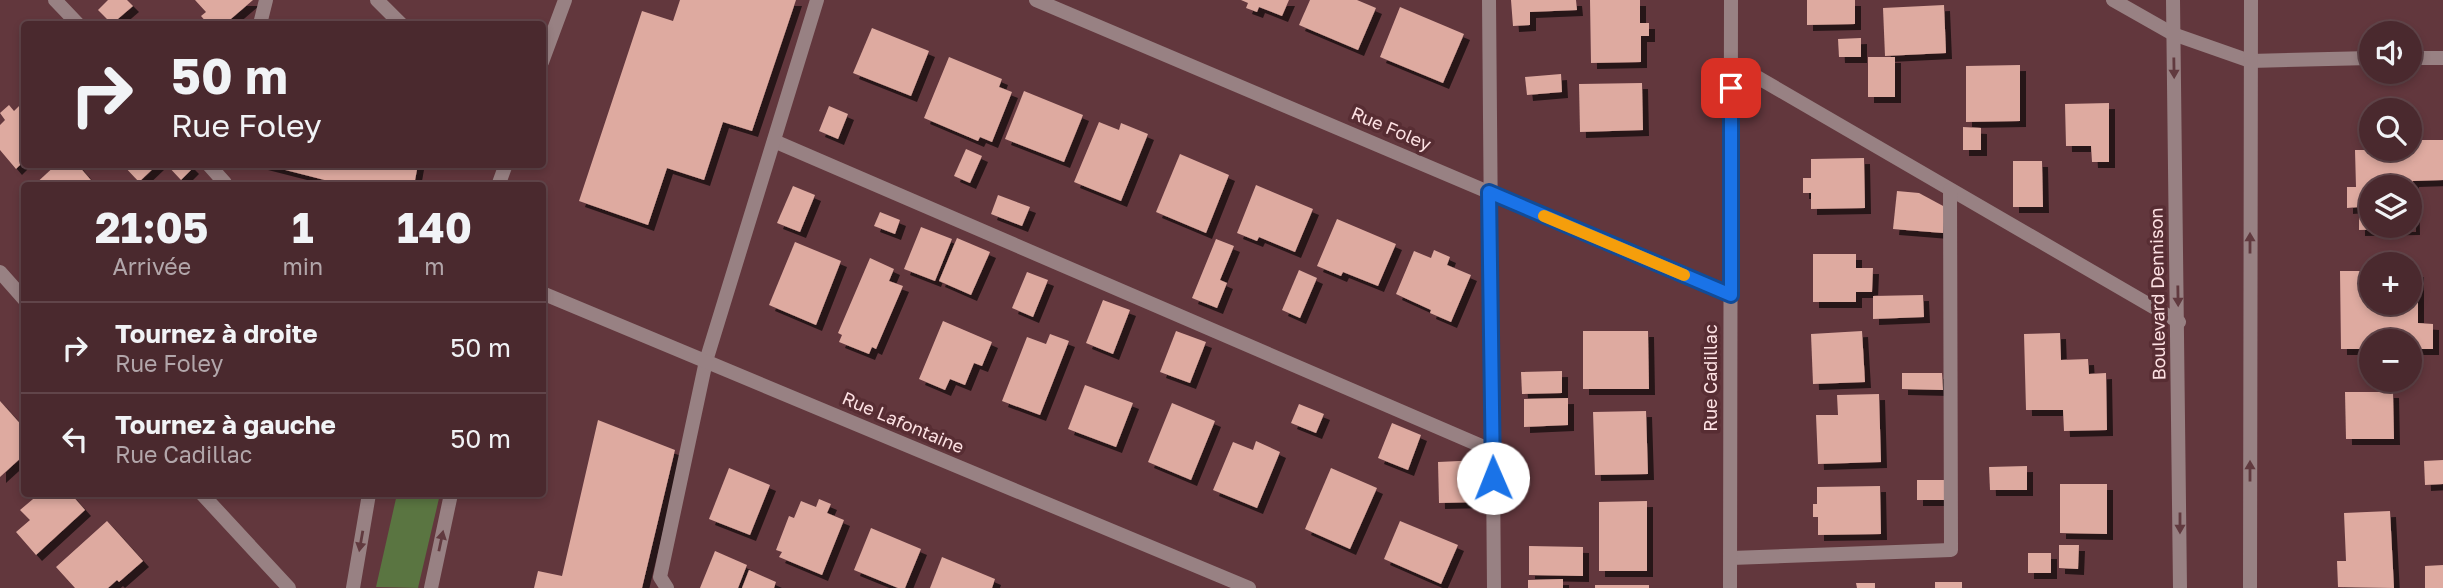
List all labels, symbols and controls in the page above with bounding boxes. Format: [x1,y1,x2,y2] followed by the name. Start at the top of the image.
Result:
[2359,21,2422,392] map controls
[2359,21,2422,84] button: sound
[171,46,288,105] text: 50 m
[56,49,147,140] icon: right
[2168,57,2180,79] one-way arrow
[1701,58,1761,118] pin
[1712,69,1750,107] icon: arrive
[2359,98,2422,161] button: search
[1348,101,1435,155] street label: Rue Foley
[171,106,322,144] text: Rue Foley
[2359,175,2422,238] button: layers
[95,202,209,252] text: 21:05
[292,202,314,252] text: 1
[397,202,472,252] text: 140
[2144,207,2170,381] street label: Boulevard Dennison
[2244,232,2256,254] one-way arrow
[112,252,191,280] text: Arrivée
[282,252,323,280] text: min
[424,252,445,280] text: m
[2359,252,2422,315] button: +
[2172,285,2184,307] one-way arrow
[115,318,318,349] text: Tournez à droite
[1699,324,1721,432] street label: Rue Cadillac
[56,329,94,367] icon: right
[2359,329,2422,392] button: −
[450,332,511,363] text: 50 m
[115,349,223,377] text: Rue Foley
[839,387,968,458] street label: Rue Lafontaine
[115,409,336,440] text: Tournez à gauche
[56,420,94,458] icon: left
[450,423,511,454] text: 50 m
[115,440,252,468] text: Rue Cadillac
[1456,441,1530,515] position arrow
[2244,460,2256,482] one-way arrow
[2174,512,2186,534] one-way arrow
[355,530,366,552] one-way arrow
[435,530,446,552] one-way arrow

